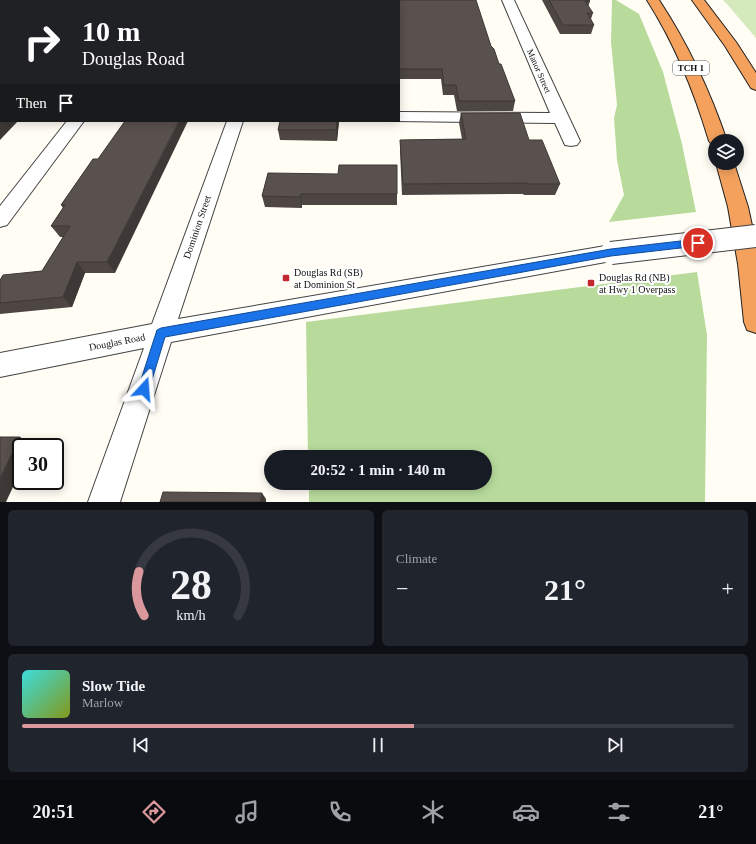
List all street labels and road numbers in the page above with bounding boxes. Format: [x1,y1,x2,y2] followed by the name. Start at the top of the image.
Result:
[525,47,553,95] street label: Manor Street
[673,61,709,75] road number: TCH 1
[181,194,213,260] street label: Dominion Street
[88,331,146,353] street label: Douglas Road

